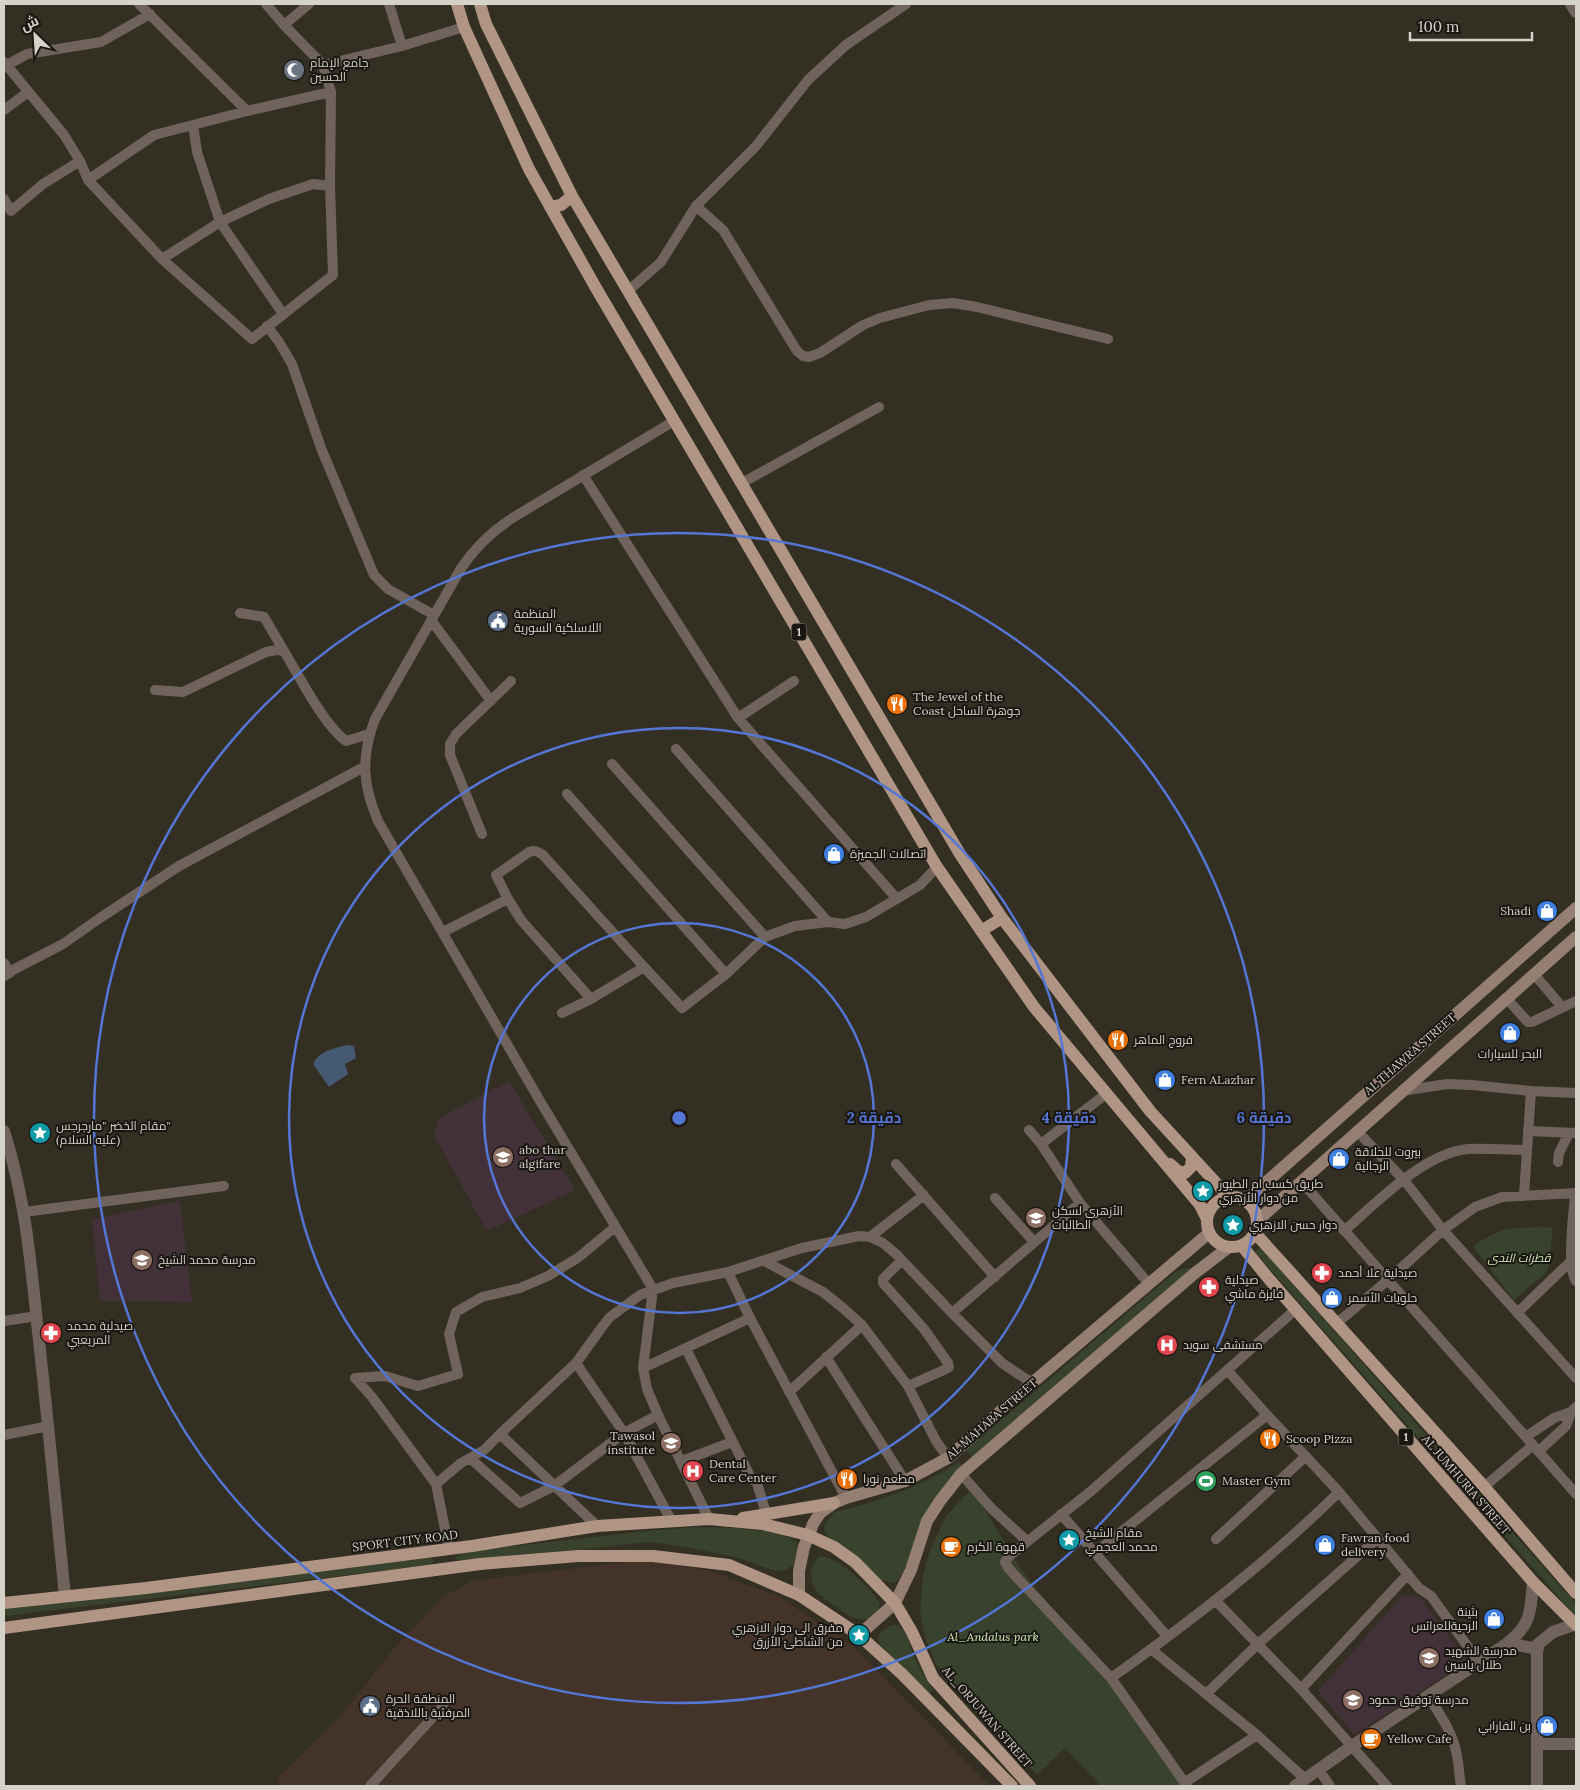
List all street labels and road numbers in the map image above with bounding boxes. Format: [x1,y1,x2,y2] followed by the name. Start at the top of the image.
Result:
[792,624,806,640] road number: 1
[1360,1009,1459,1098] street label: AL THAWRA STREET
[942,1375,1040,1463] street label: AL MAHABA STREET
[1398,1428,1414,1445] road number: 1
[1418,1431,1514,1538] street label: AL JUMHURIA STREET
[351,1527,459,1554] street label: SPORT CITY ROAD
[938,1662,1036,1771] street label: AL_ORJUWAN STREET

